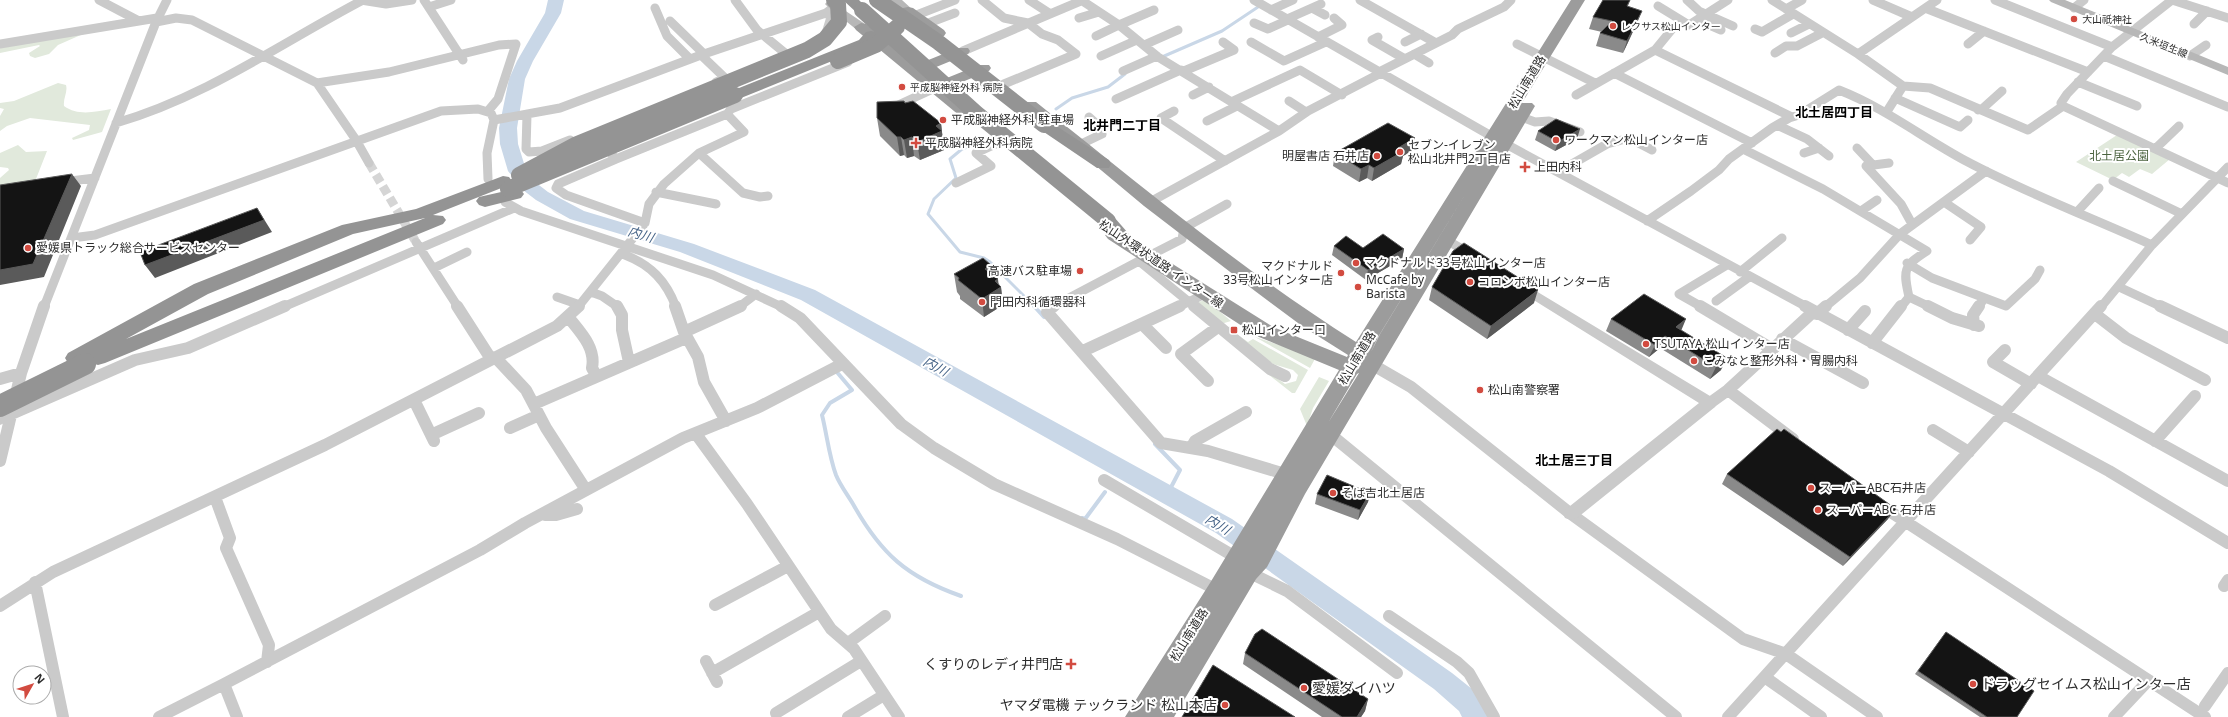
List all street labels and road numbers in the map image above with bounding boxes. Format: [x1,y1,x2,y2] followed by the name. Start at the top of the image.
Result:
[2138,29,2190,61] street label: 久米垣生線
[1504,52,1549,112] street label: 松山南道路
[1096,215,1227,312] street label: 松山外環状道路 インター線
[1334,328,1379,388] street label: 松山南道路
[1165,605,1212,665] street label: 松山南道路

